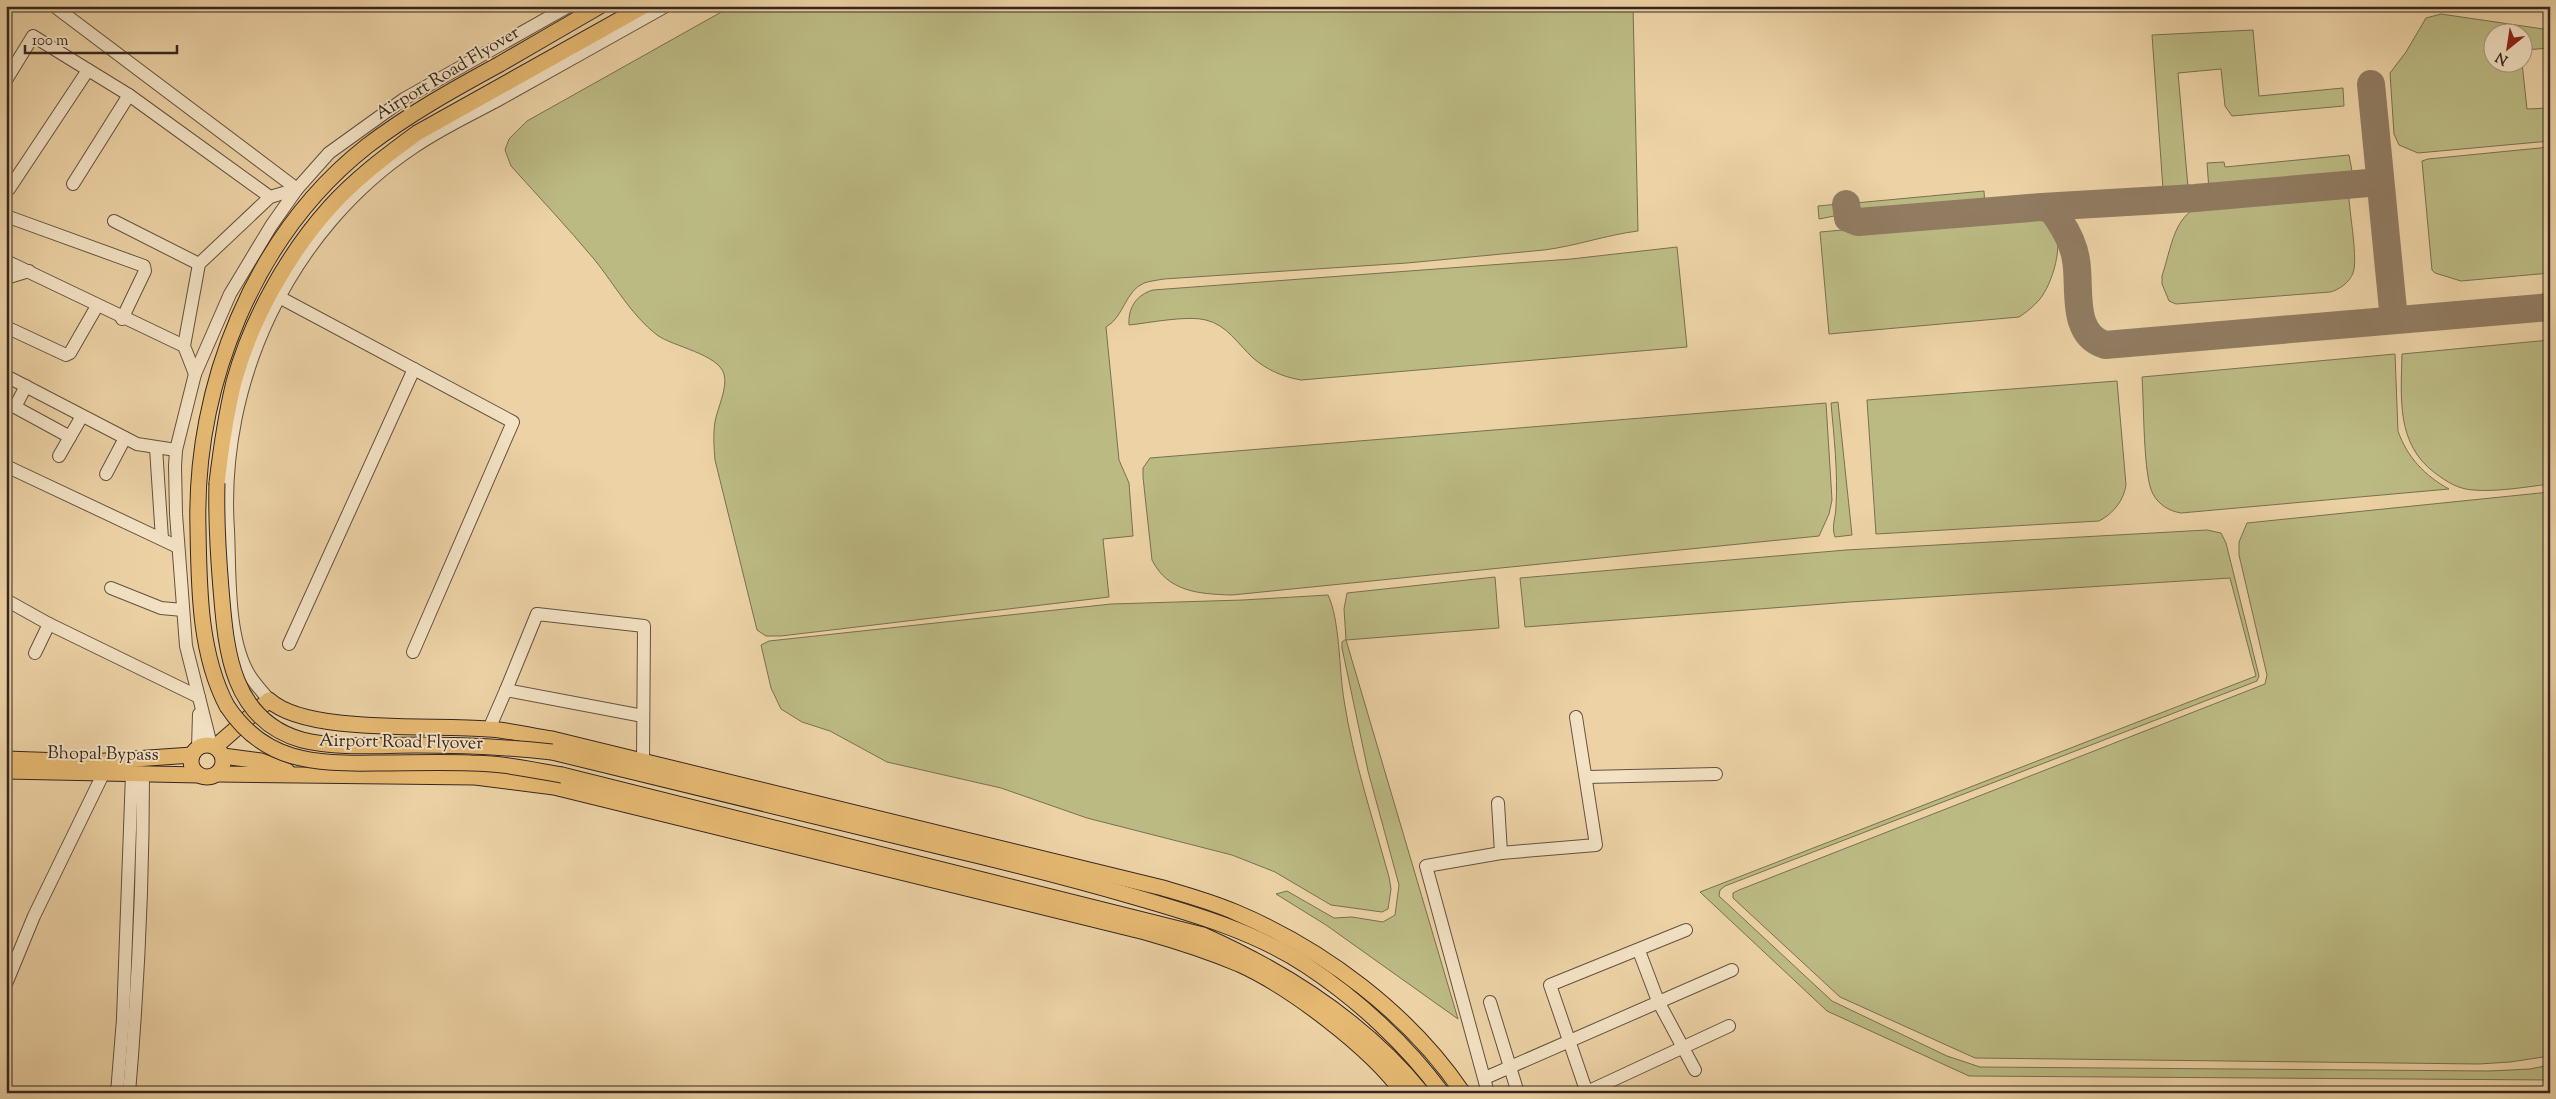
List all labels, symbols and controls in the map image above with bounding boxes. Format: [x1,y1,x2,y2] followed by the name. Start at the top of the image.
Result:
[371,20,525,127] street label: Airport Road Flyover
[25,22,178,54] scale bar
[2484,22,2534,72] north arrow
[32,31,69,52] text: 100 m
[2493,46,2512,69] text: N
[319,729,483,757] street label: Airport Road Flyover
[47,741,159,769] street label: Bhopal Bypass

